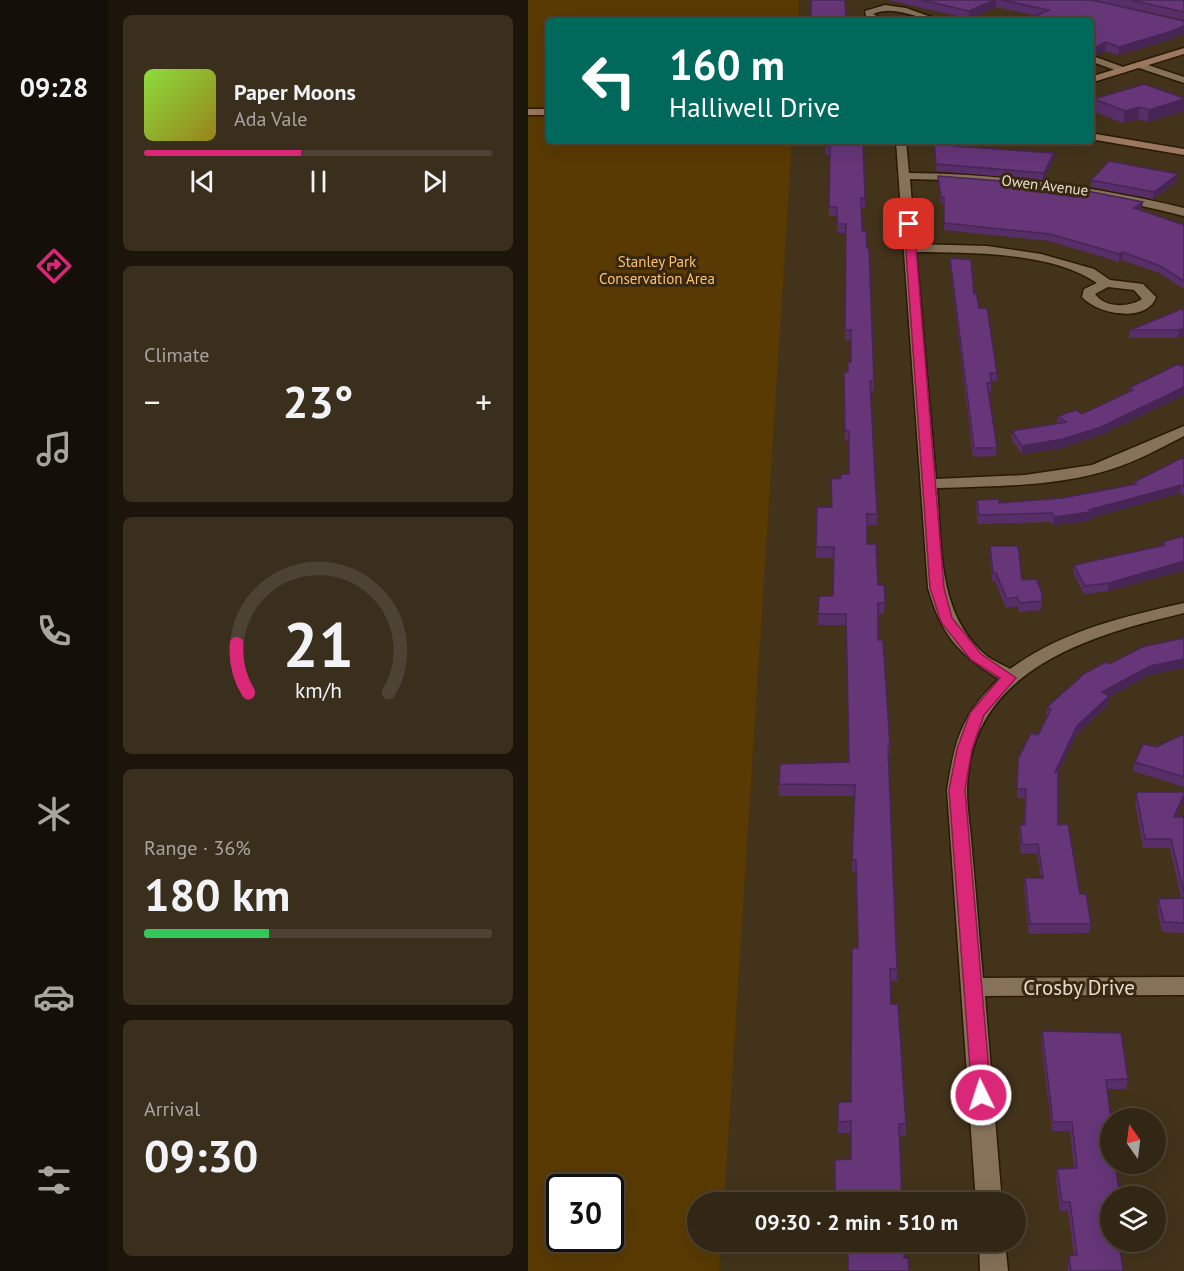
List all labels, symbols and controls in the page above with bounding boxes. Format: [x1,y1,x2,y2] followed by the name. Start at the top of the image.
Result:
[669,37,785,92] text: 160 m
[570,42,648,120] icon: left
[20,70,88,104] text: 09:28
[234,78,356,106] text: Paper Moons
[669,90,840,124] text: Halliwell Drive
[234,106,307,132] text: Ada Vale
[186,165,219,198] icon: previous
[302,165,335,198] icon: pause
[418,165,451,198] icon: next
[1001,170,1089,200] street label: Owen Avenue
[883,198,934,249] pin
[892,207,925,240] icon: arrive
[33,245,75,287] icon: directions
[599,252,715,288] park label: Stanley Park Conservation Area
[144,342,210,368] text: Climate
[283,372,353,430] text: 23°
[144,380,161,423] text: −
[475,380,492,423] text: +
[33,428,75,470] icon: music
[283,603,353,684] text: 21
[33,610,75,652] icon: phone
[294,676,341,704] text: km/h
[33,793,75,835] icon: climate
[144,835,251,861] text: Range · 36%
[144,865,290,923] text: 180 km
[1023,974,1135,1001] street label: Crosby Drive
[33,976,75,1018] icon: car
[949,1063,1013,1127] position arrow
[144,1096,200,1122] text: Arrival
[1100,1108,1166,1174] north arrow
[1100,1108,1166,1252] map controls
[144,1126,258,1184] text: 09:30
[33,1159,75,1201] icon: filters
[546,1174,624,1252] speed limit sign: 30
[1100,1186,1166,1252] button: layers
[755,1208,958,1236] text: 09:30 · 2 min · 510 m

